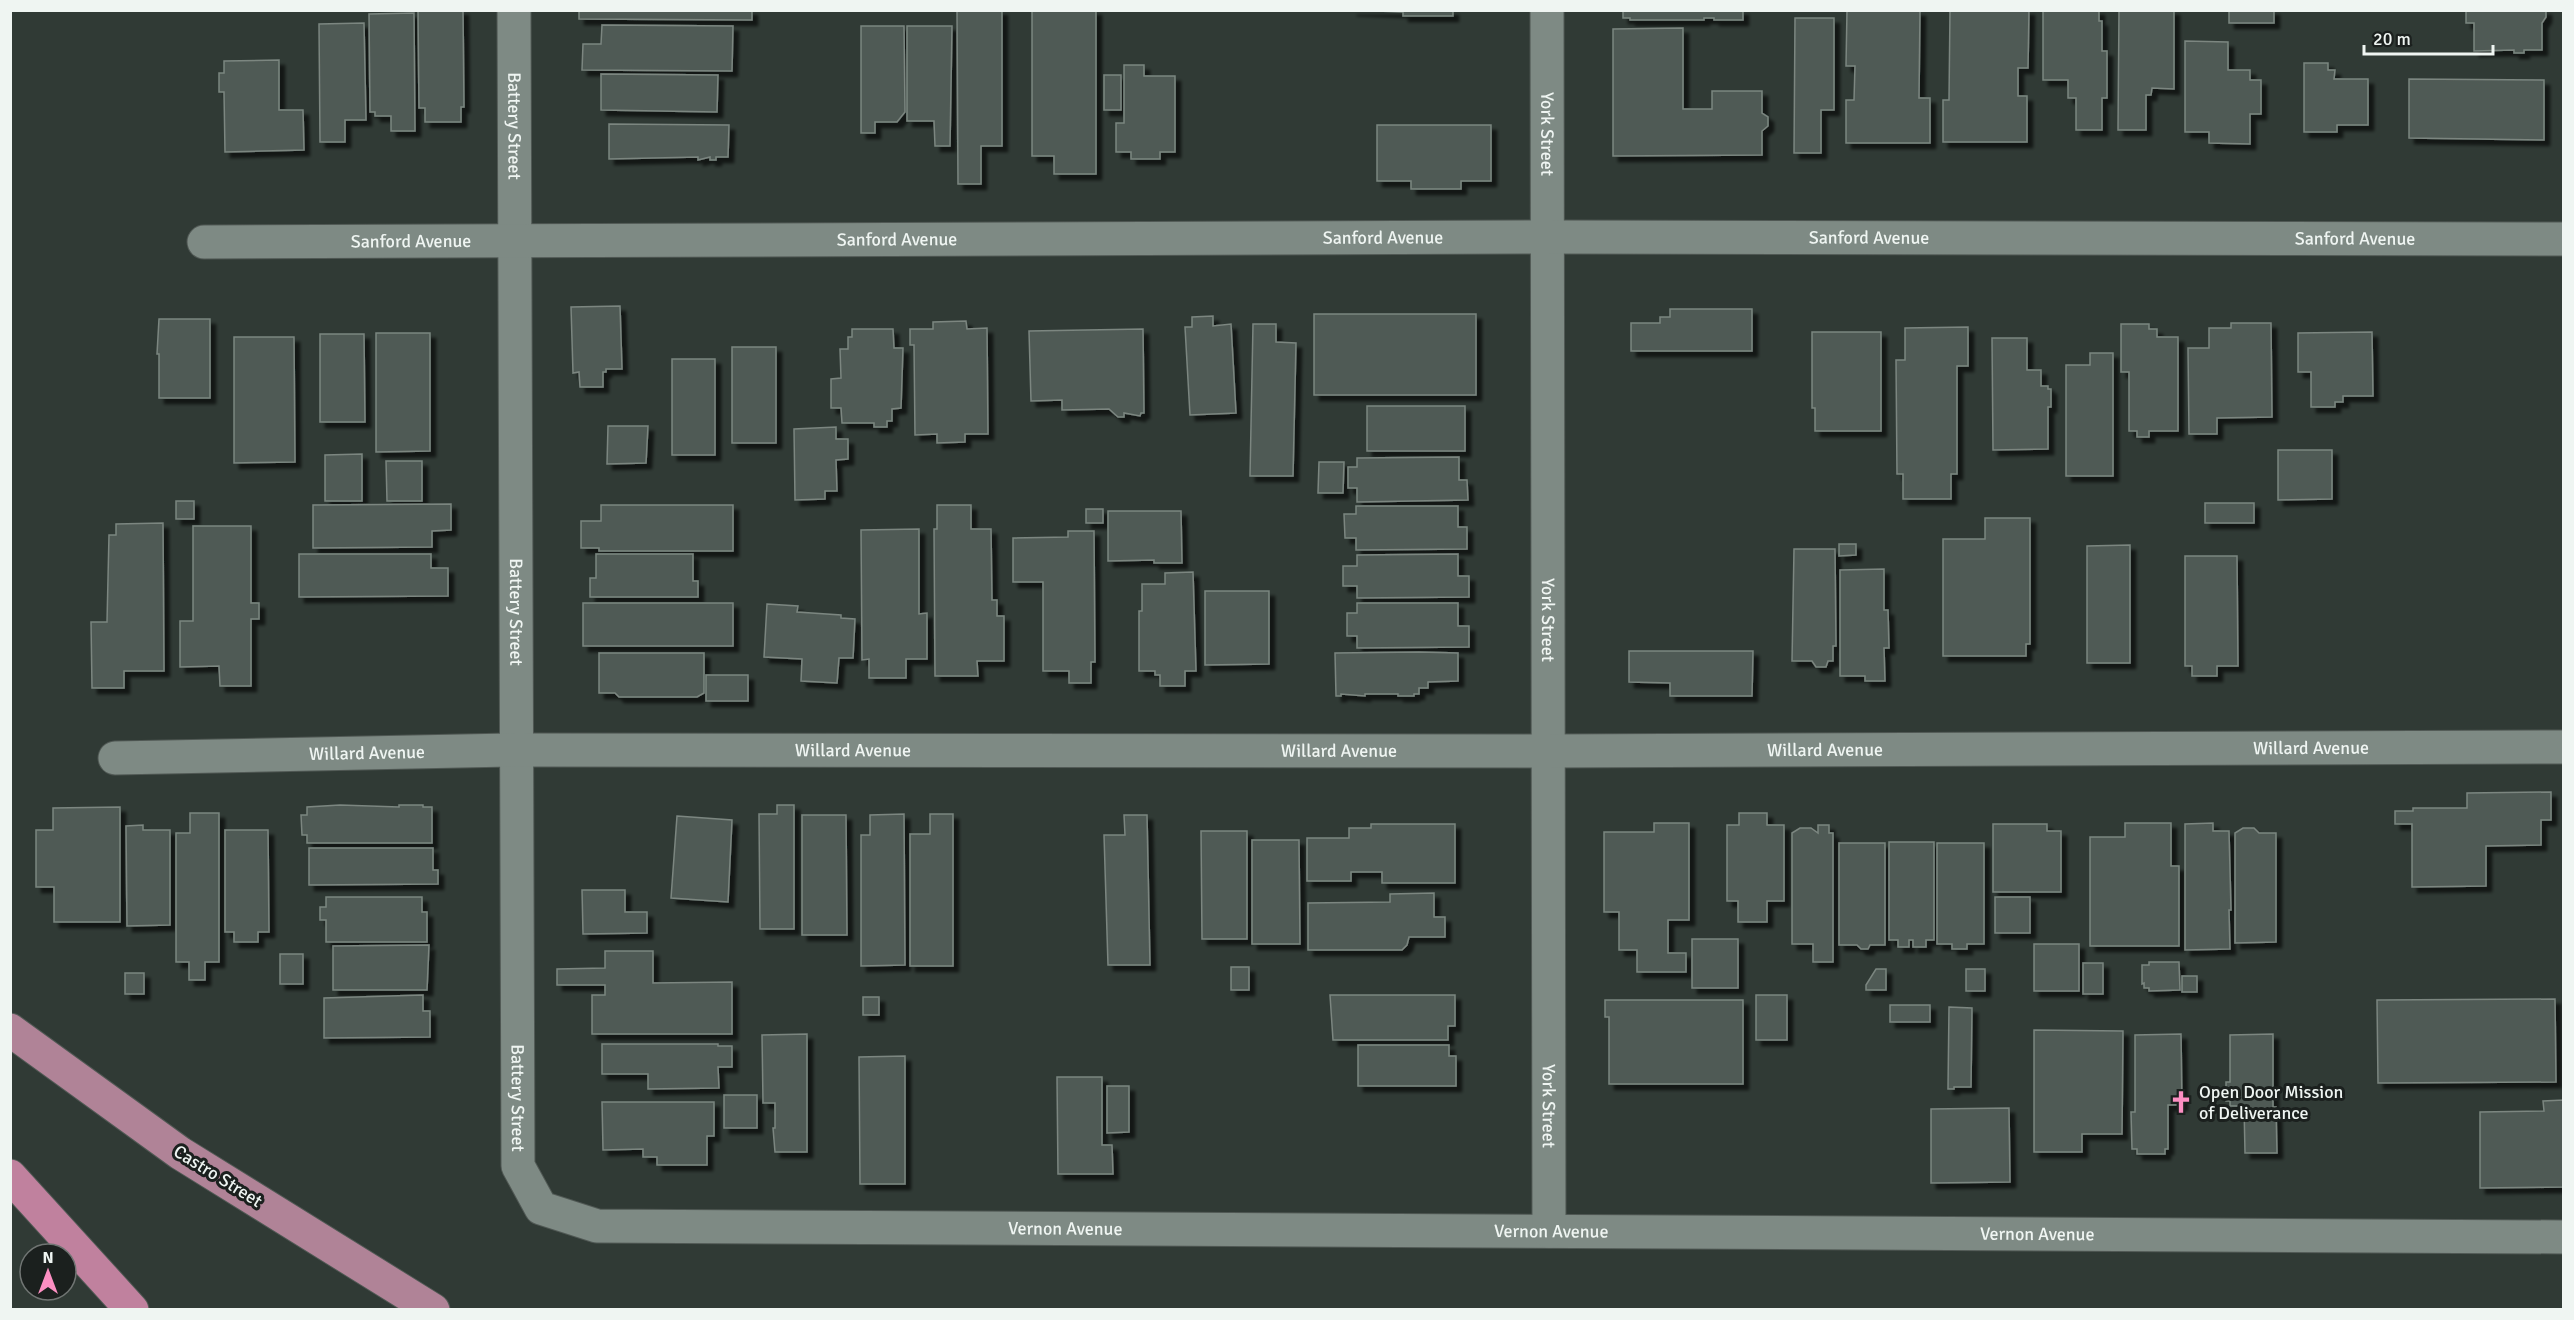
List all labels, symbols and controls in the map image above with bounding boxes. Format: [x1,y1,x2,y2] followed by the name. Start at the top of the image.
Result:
[2364,18,2493,56] scale bar
[2373,28,2411,50] text: 20 m
[503,72,526,180] street label: Battery Street
[1536,92,1558,176] street label: York Street
[1323,226,1443,249] street label: Sanford Avenue
[1809,227,1929,249] street label: Sanford Avenue
[2295,227,2415,250] street label: Sanford Avenue
[837,228,957,251] street label: Sanford Avenue
[351,230,471,252] street label: Sanford Avenue
[505,558,527,666] street label: Battery Street
[1537,578,1559,662] street label: York Street
[2253,737,2369,759] street label: Willard Avenue
[795,739,911,761] street label: Willard Avenue
[1767,739,1883,761] street label: Willard Avenue
[1281,740,1397,762] street label: Willard Avenue
[309,741,425,765] street label: Willard Avenue
[507,1044,529,1152] street label: Battery Street
[1538,1064,1560,1148] street label: York Street
[2199,1081,2343,1124] place label: Open Door Mission of Deliverance
[2168,1089,2194,1115] church icon: Open Door Mission of Deliverance
[170,1140,266,1212] street label: Castro Street
[1008,1217,1123,1240] street label: Vernon Avenue
[1494,1220,1609,1243] street label: Vernon Avenue
[1980,1223,2095,1245] street label: Vernon Avenue
[18,1242,78,1302] north arrow
[42,1248,54,1268] text: N

